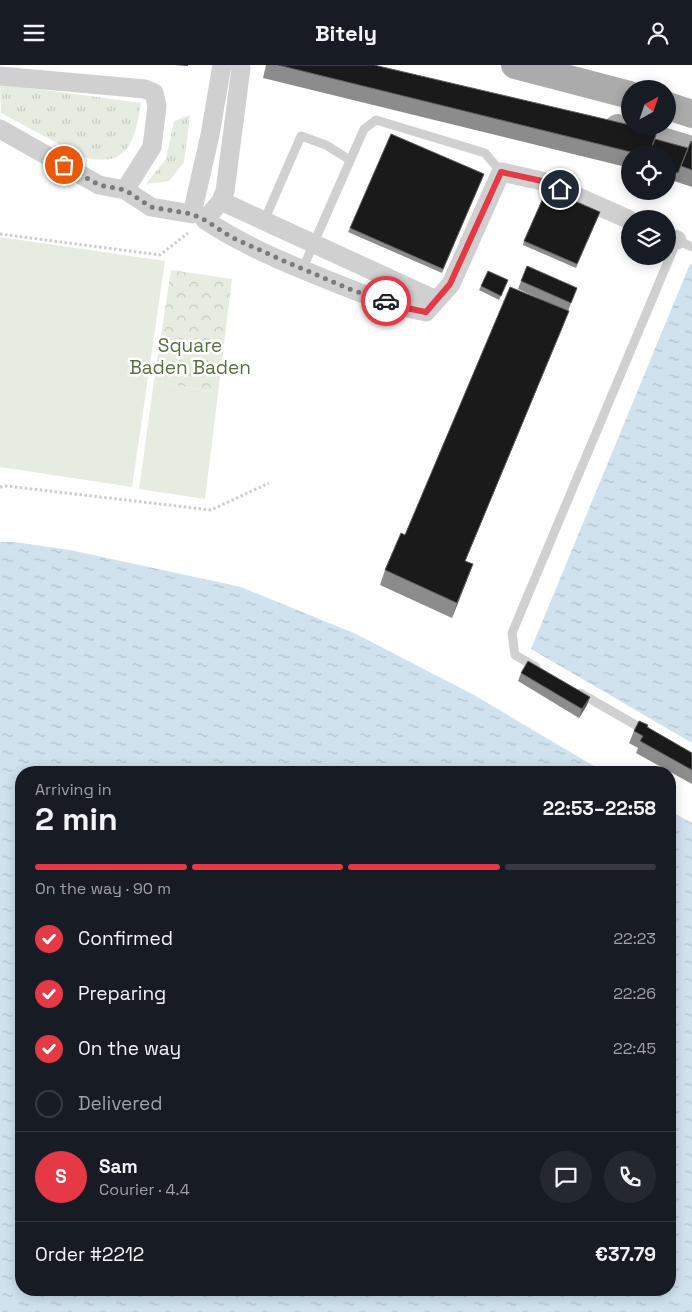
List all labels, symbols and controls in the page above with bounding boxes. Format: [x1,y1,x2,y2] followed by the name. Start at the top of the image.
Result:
[20,19,48,47] icon: menu
[315,19,377,47] text: Bitely
[644,19,672,47] icon: person
[621,80,676,135] north arrow
[621,80,676,265] map controls
[43,144,85,186] pin
[621,145,676,200] button: locate
[50,151,78,179] icon: bag
[539,168,581,210] pin
[546,175,574,203] icon: home
[621,210,676,265] button: layers
[361,276,411,326] courier
[372,287,400,315] icon: car
[129,333,251,380] park label: Square Baden Baden
[35,779,112,800] text: Arriving in
[543,796,656,821] text: 22:53–22:58
[35,799,118,839] text: 2 min
[35,878,171,899] text: On the way · 90 m
[35,925,63,953] icon: check
[78,926,173,951] text: Confirmed
[613,928,656,949] text: 22:23
[35,980,63,1008] icon: check
[78,981,166,1006] text: Preparing
[613,983,656,1004] text: 22:26
[35,1035,63,1063] icon: check
[78,1036,181,1061] text: On the way
[613,1038,656,1059] text: 22:45
[78,1091,163,1116] text: Delivered
[540,1151,592,1203] button: chat
[604,1151,656,1203] button: phone
[99,1154,138,1179] text: Sam
[55,1164,67,1189] text: S
[99,1179,190,1200] text: Courier · 4.4
[35,1242,144,1267] text: Order #2212
[595,1242,656,1267] text: €37.79

